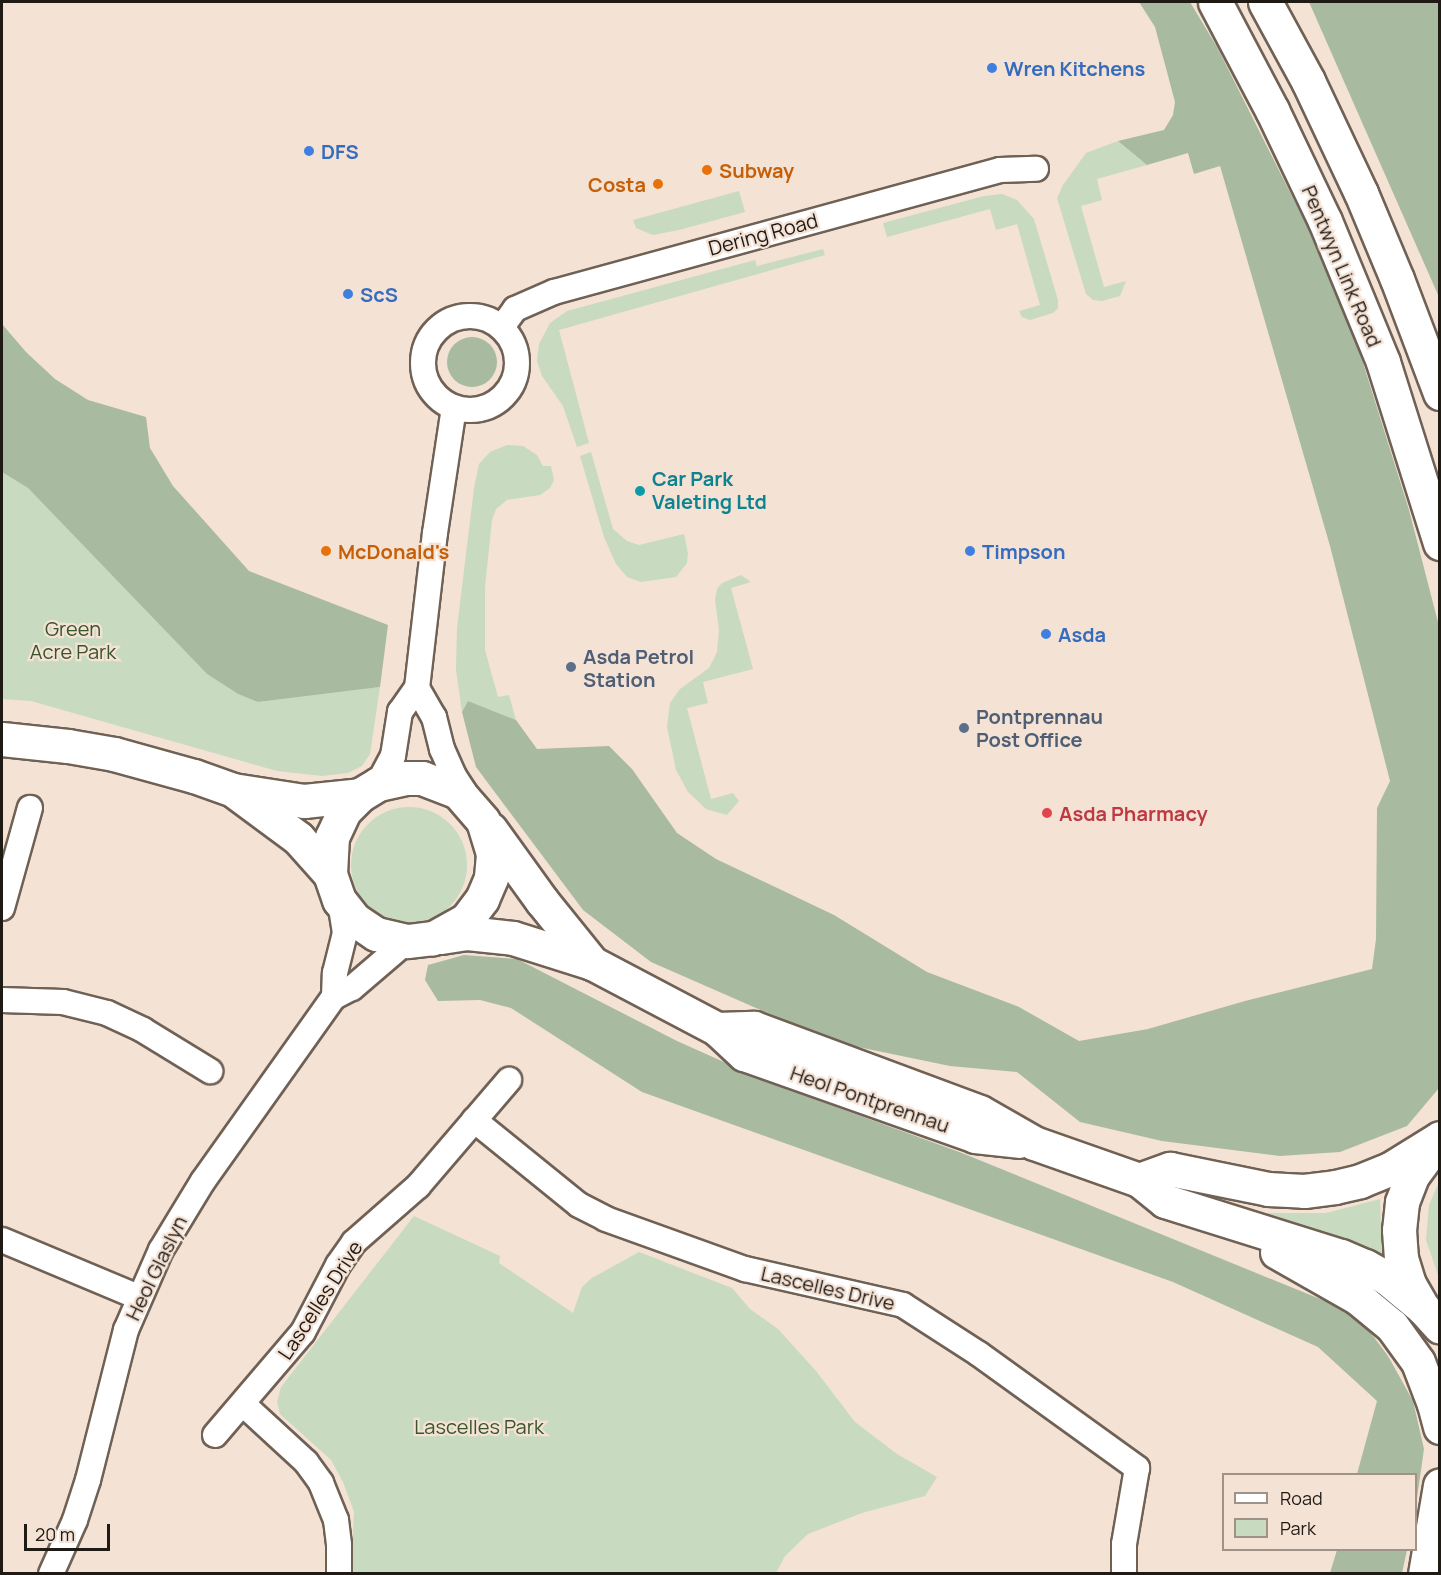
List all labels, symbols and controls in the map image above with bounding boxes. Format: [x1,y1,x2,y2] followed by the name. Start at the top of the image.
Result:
[1004,56,1145,80] place label: Wren Kitchens
[985,61,999,75] marker: Wren Kitchens
[321,139,359,163] place label: DFS
[302,144,316,158] marker: DFS
[719,158,794,182] place label: Subway
[700,163,714,177] marker: Subway
[588,172,646,196] place label: Costa
[651,177,665,191] marker: Costa
[1297,182,1387,350] street label: Pentwyn Link Road
[706,208,820,260] street label: Dering Road
[360,282,398,306] place label: ScS
[341,287,355,301] marker: ScS
[652,467,767,514] place label: Car Park Valeting Ltd
[633,484,647,498] marker: Car Park Valeting Ltd
[338,539,449,563] place label: McDonald's
[982,539,1065,563] place label: Timpson
[319,544,333,558] marker: McDonald's
[963,544,977,558] marker: Timpson
[30,616,116,663] park label: Green Acre Park
[1058,622,1106,646] place label: Asda
[1039,627,1053,641] marker: Asda
[583,644,694,691] place label: Asda Petrol Station
[564,660,578,674] marker: Asda Petrol Station
[976,704,1103,751] place label: Pontprennau Post Office
[957,721,971,735] marker: Pontprennau Post Office
[1059,801,1208,825] place label: Asda Pharmacy
[1040,806,1054,820] marker: Asda Pharmacy
[787,1061,953,1137] street label: Heol Pontprennau
[120,1212,192,1324] street label: Heol Glaslyn
[273,1236,367,1364] street label: Lascelles Drive
[759,1261,897,1315] street label: Lascelles Drive
[414,1414,544,1438] park label: Lascelles Park
[1222,1473,1417,1551] legend
[1280,1486,1323,1510] text: Road
[27,1512,112,1550] scale bar
[1280,1516,1316,1540] text: Park
[35,1522,75,1546] text: 20 m

